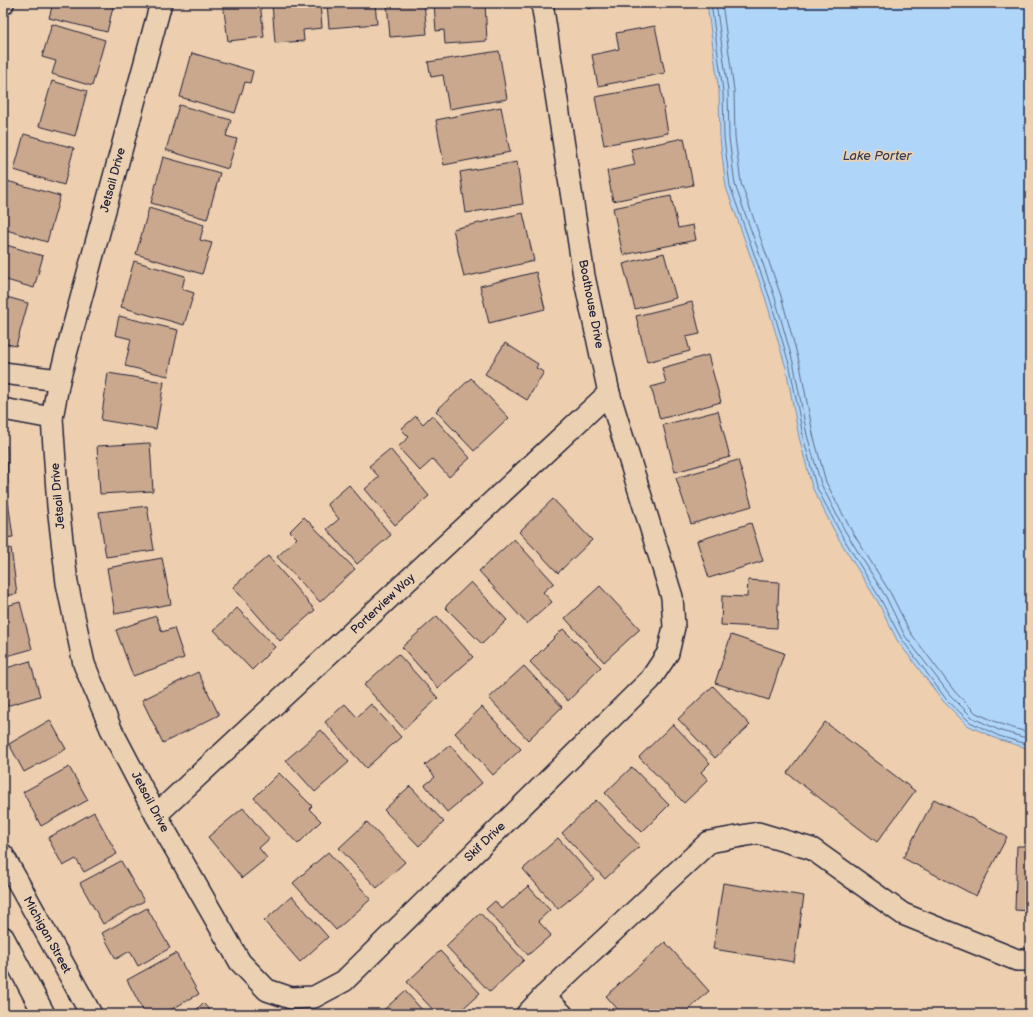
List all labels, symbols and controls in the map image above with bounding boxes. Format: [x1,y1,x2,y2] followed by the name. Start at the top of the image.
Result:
[97,146,129,214] street label: Jetsail Drive
[843,148,912,164] water label: Lake Porter
[575,258,607,350] street label: Boathouse Drive
[48,462,68,530] street label: Jetsail Drive
[348,570,419,637] street label: Porterview Way
[128,769,172,835] street label: Jetsail Drive
[461,819,509,865] street label: Skif Drive
[20,894,74,976] street label: Michigan Street

